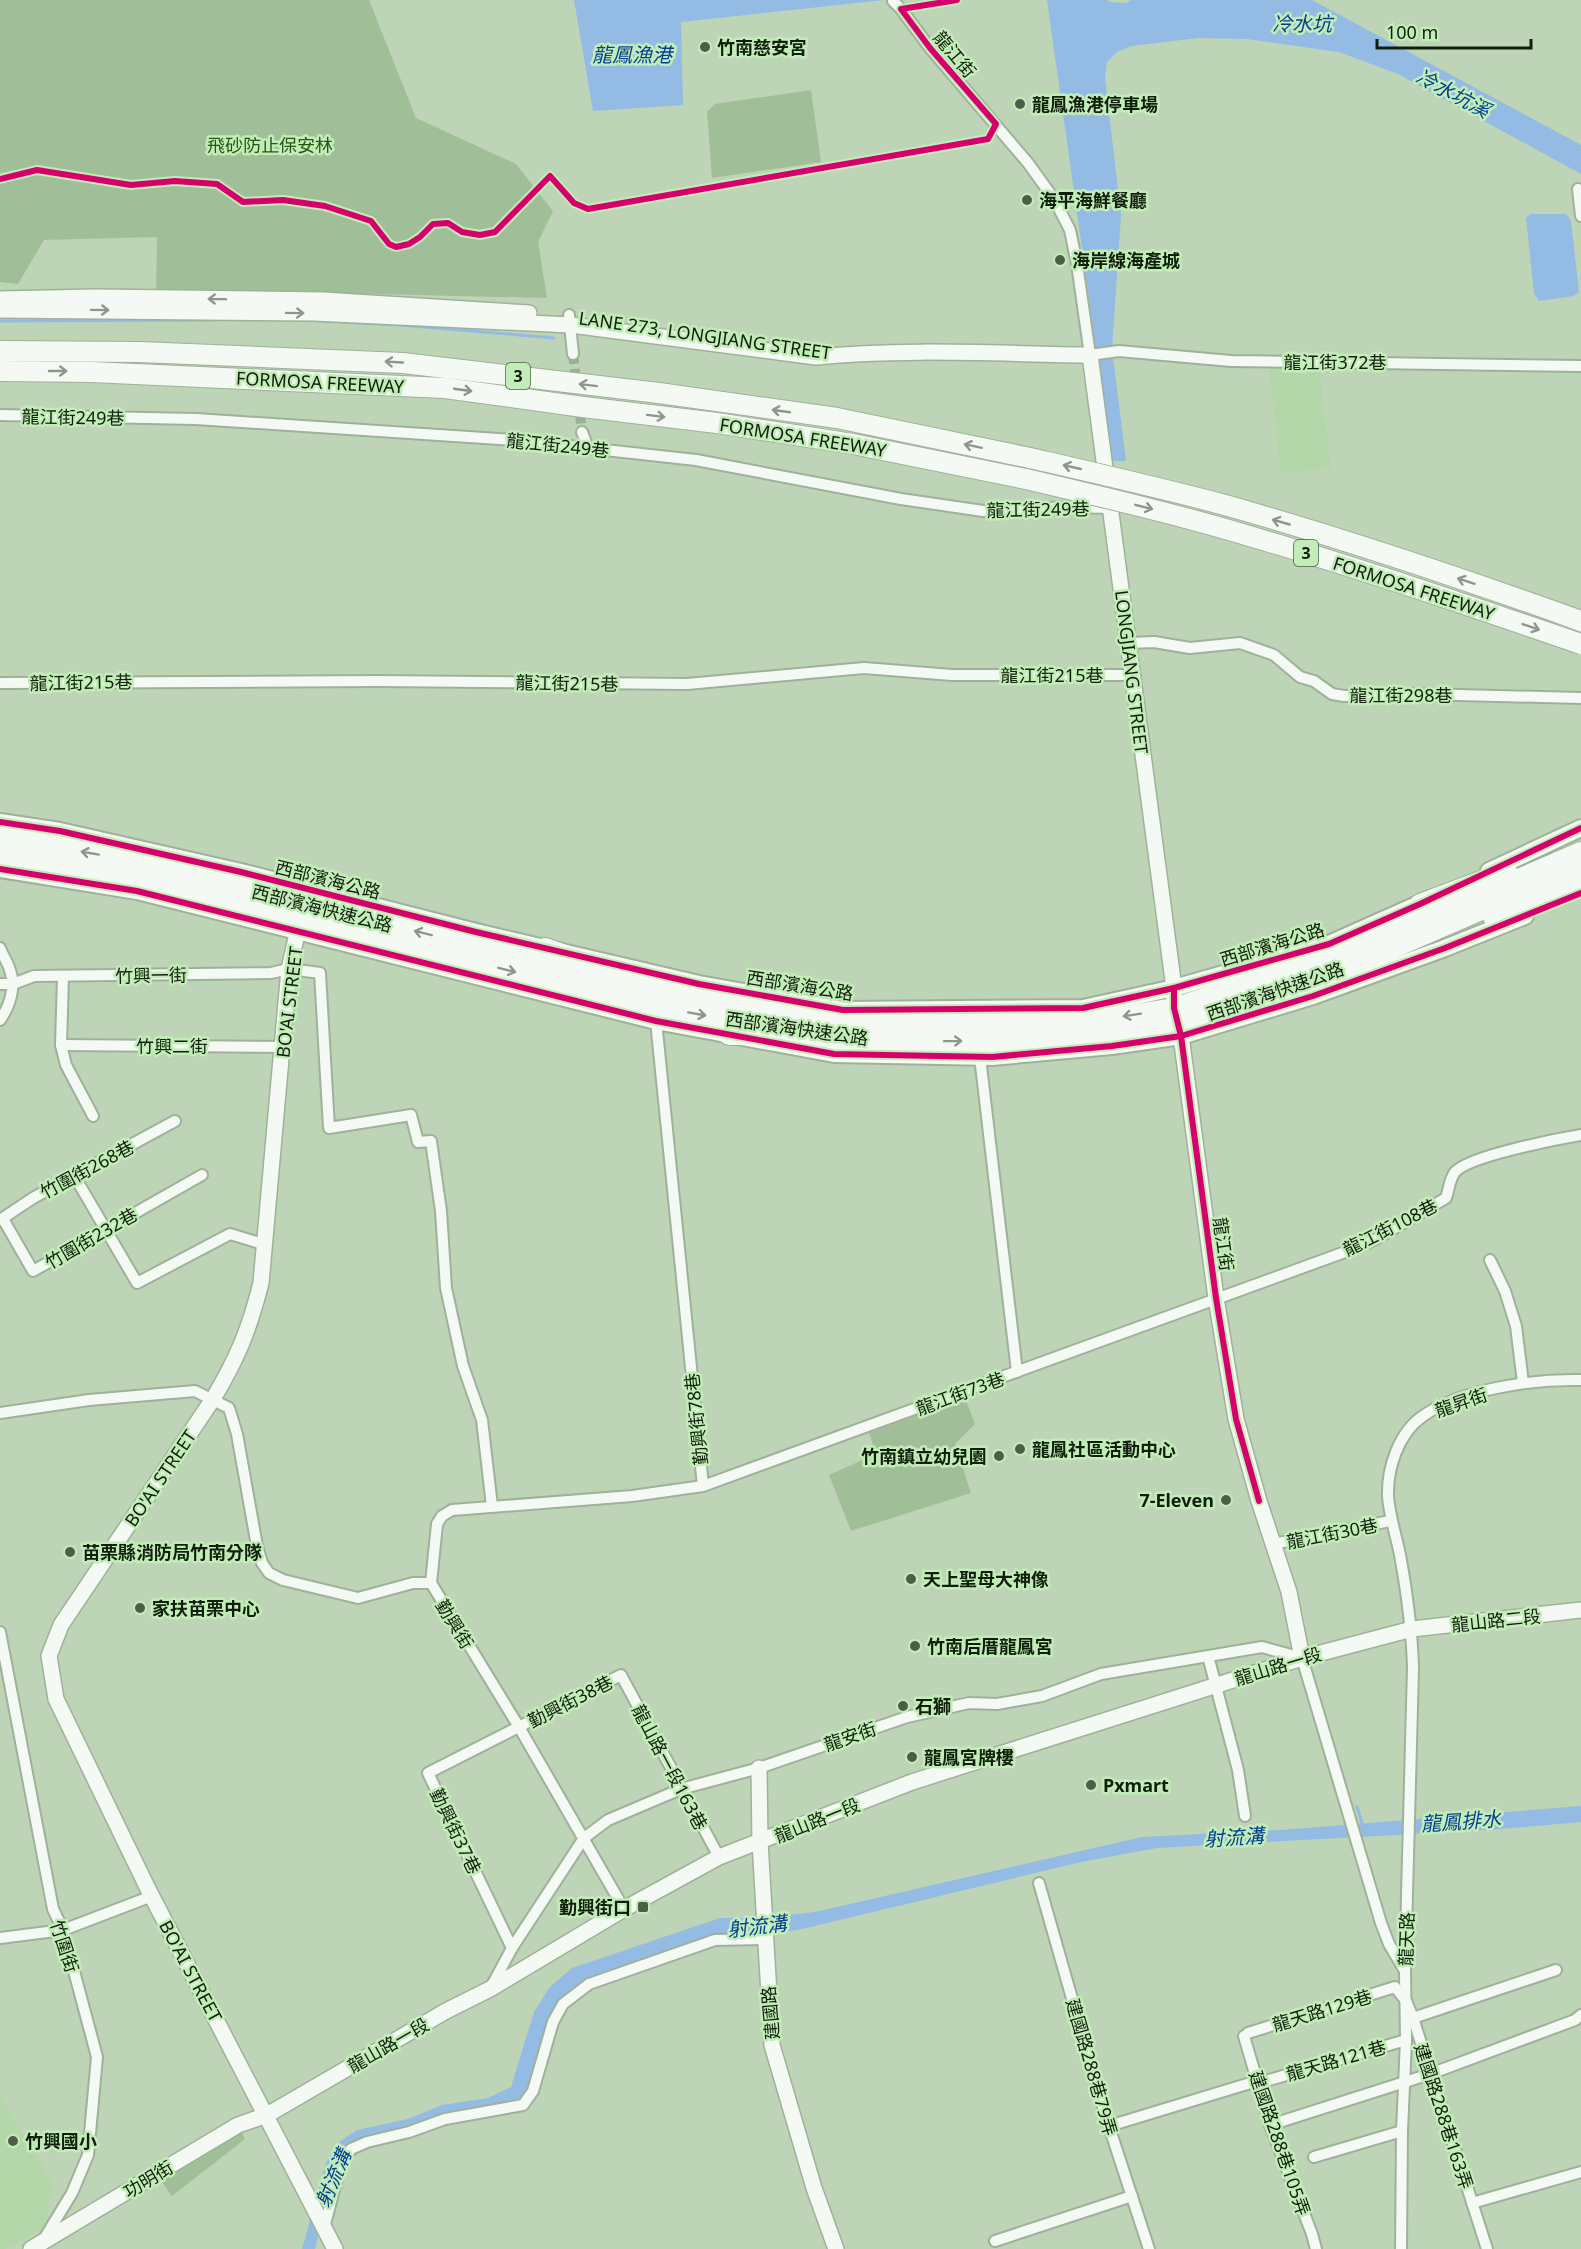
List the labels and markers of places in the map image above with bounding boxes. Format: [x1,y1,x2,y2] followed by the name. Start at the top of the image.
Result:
[717,35,807,59] place label: 竹南慈安宮
[698,40,712,54] marker: 竹南慈安宮
[1032,92,1158,116] place label: 龍鳳漁港停車場
[1013,97,1027,111] marker: 龍鳳漁港停車場
[1039,188,1147,212] place label: 海平海鮮餐廳
[1020,193,1034,207] marker: 海平海鮮餐廳
[1072,248,1180,272] place label: 海岸線海產城
[1053,253,1067,267] marker: 海岸線海產城
[1032,1437,1176,1461] place label: 龍鳳社區活動中心
[1013,1442,1027,1456] marker: 龍鳳社區活動中心
[861,1444,987,1468] place label: 竹南鎮立幼兒園
[992,1449,1006,1463] marker: 竹南鎮立幼兒園
[1139,1488,1214,1512] place label: 7-Eleven
[1219,1493,1233,1507] marker: 7-Eleven
[82,1540,262,1564] place label: 苗栗縣消防局竹南分隊
[63,1545,77,1559] marker: 苗栗縣消防局竹南分隊
[923,1567,1049,1591] place label: 天上聖母大神像
[904,1572,918,1586] marker: 天上聖母大神像
[152,1596,260,1620] place label: 家扶苗栗中心
[133,1601,147,1615] marker: 家扶苗栗中心
[927,1634,1053,1658] place label: 竹南后厝龍鳳宮
[908,1639,922,1653] marker: 竹南后厝龍鳳宮
[915,1694,951,1718] place label: 石獅
[896,1699,910,1713] marker: 石獅
[924,1745,1014,1769] place label: 龍鳳宮牌樓
[905,1750,919,1764] marker: 龍鳳宮牌樓
[1103,1773,1169,1797] place label: Pxmart
[1084,1778,1098,1792] marker: Pxmart
[559,1895,631,1919] place label: 勤興街口
[636,1900,650,1914] marker: 勤興街口
[25,2129,97,2153] place label: 竹興國小
[6,2134,20,2148] marker: 竹興國小

